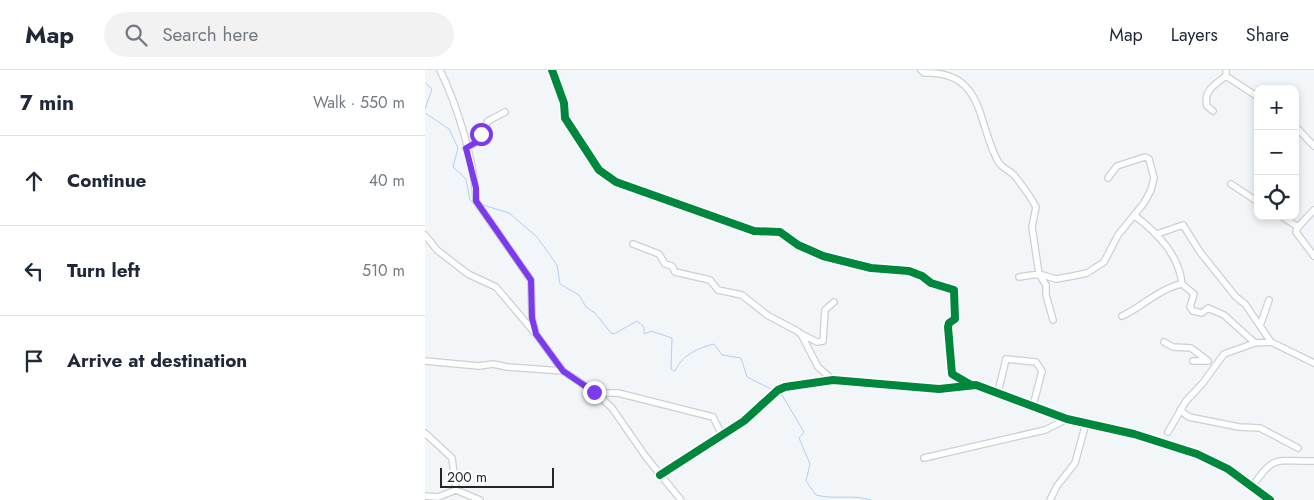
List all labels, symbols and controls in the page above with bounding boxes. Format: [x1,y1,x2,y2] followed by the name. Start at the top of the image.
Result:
[104,12,454,57] search box
[25,17,74,52] text: Map
[122,21,150,49] icon: search
[162,21,258,48] text: Search here
[1109,22,1143,48] text: Map
[1171,22,1218,48] text: Layers
[1246,22,1289,48] text: Share
[1254,85,1299,220] map controls
[1254,85,1299,130] button: +
[20,88,74,118] text: 7 min
[313,91,405,114] text: Walk · 550 m
[470,123,493,146] route start
[1254,130,1299,175] button: −
[20,167,48,195] icon: ahead
[67,167,146,194] text: Continue
[369,169,405,192] text: 40 m
[1254,175,1299,220] button: locate
[20,257,48,285] icon: left
[67,257,140,284] text: Turn left
[362,259,405,282] text: 510 m
[20,347,48,375] icon: arrive
[67,347,247,374] text: Arrive at destination
[583,381,606,404] route end
[440,465,554,488] scale bar
[447,467,487,487] text: 200 m

